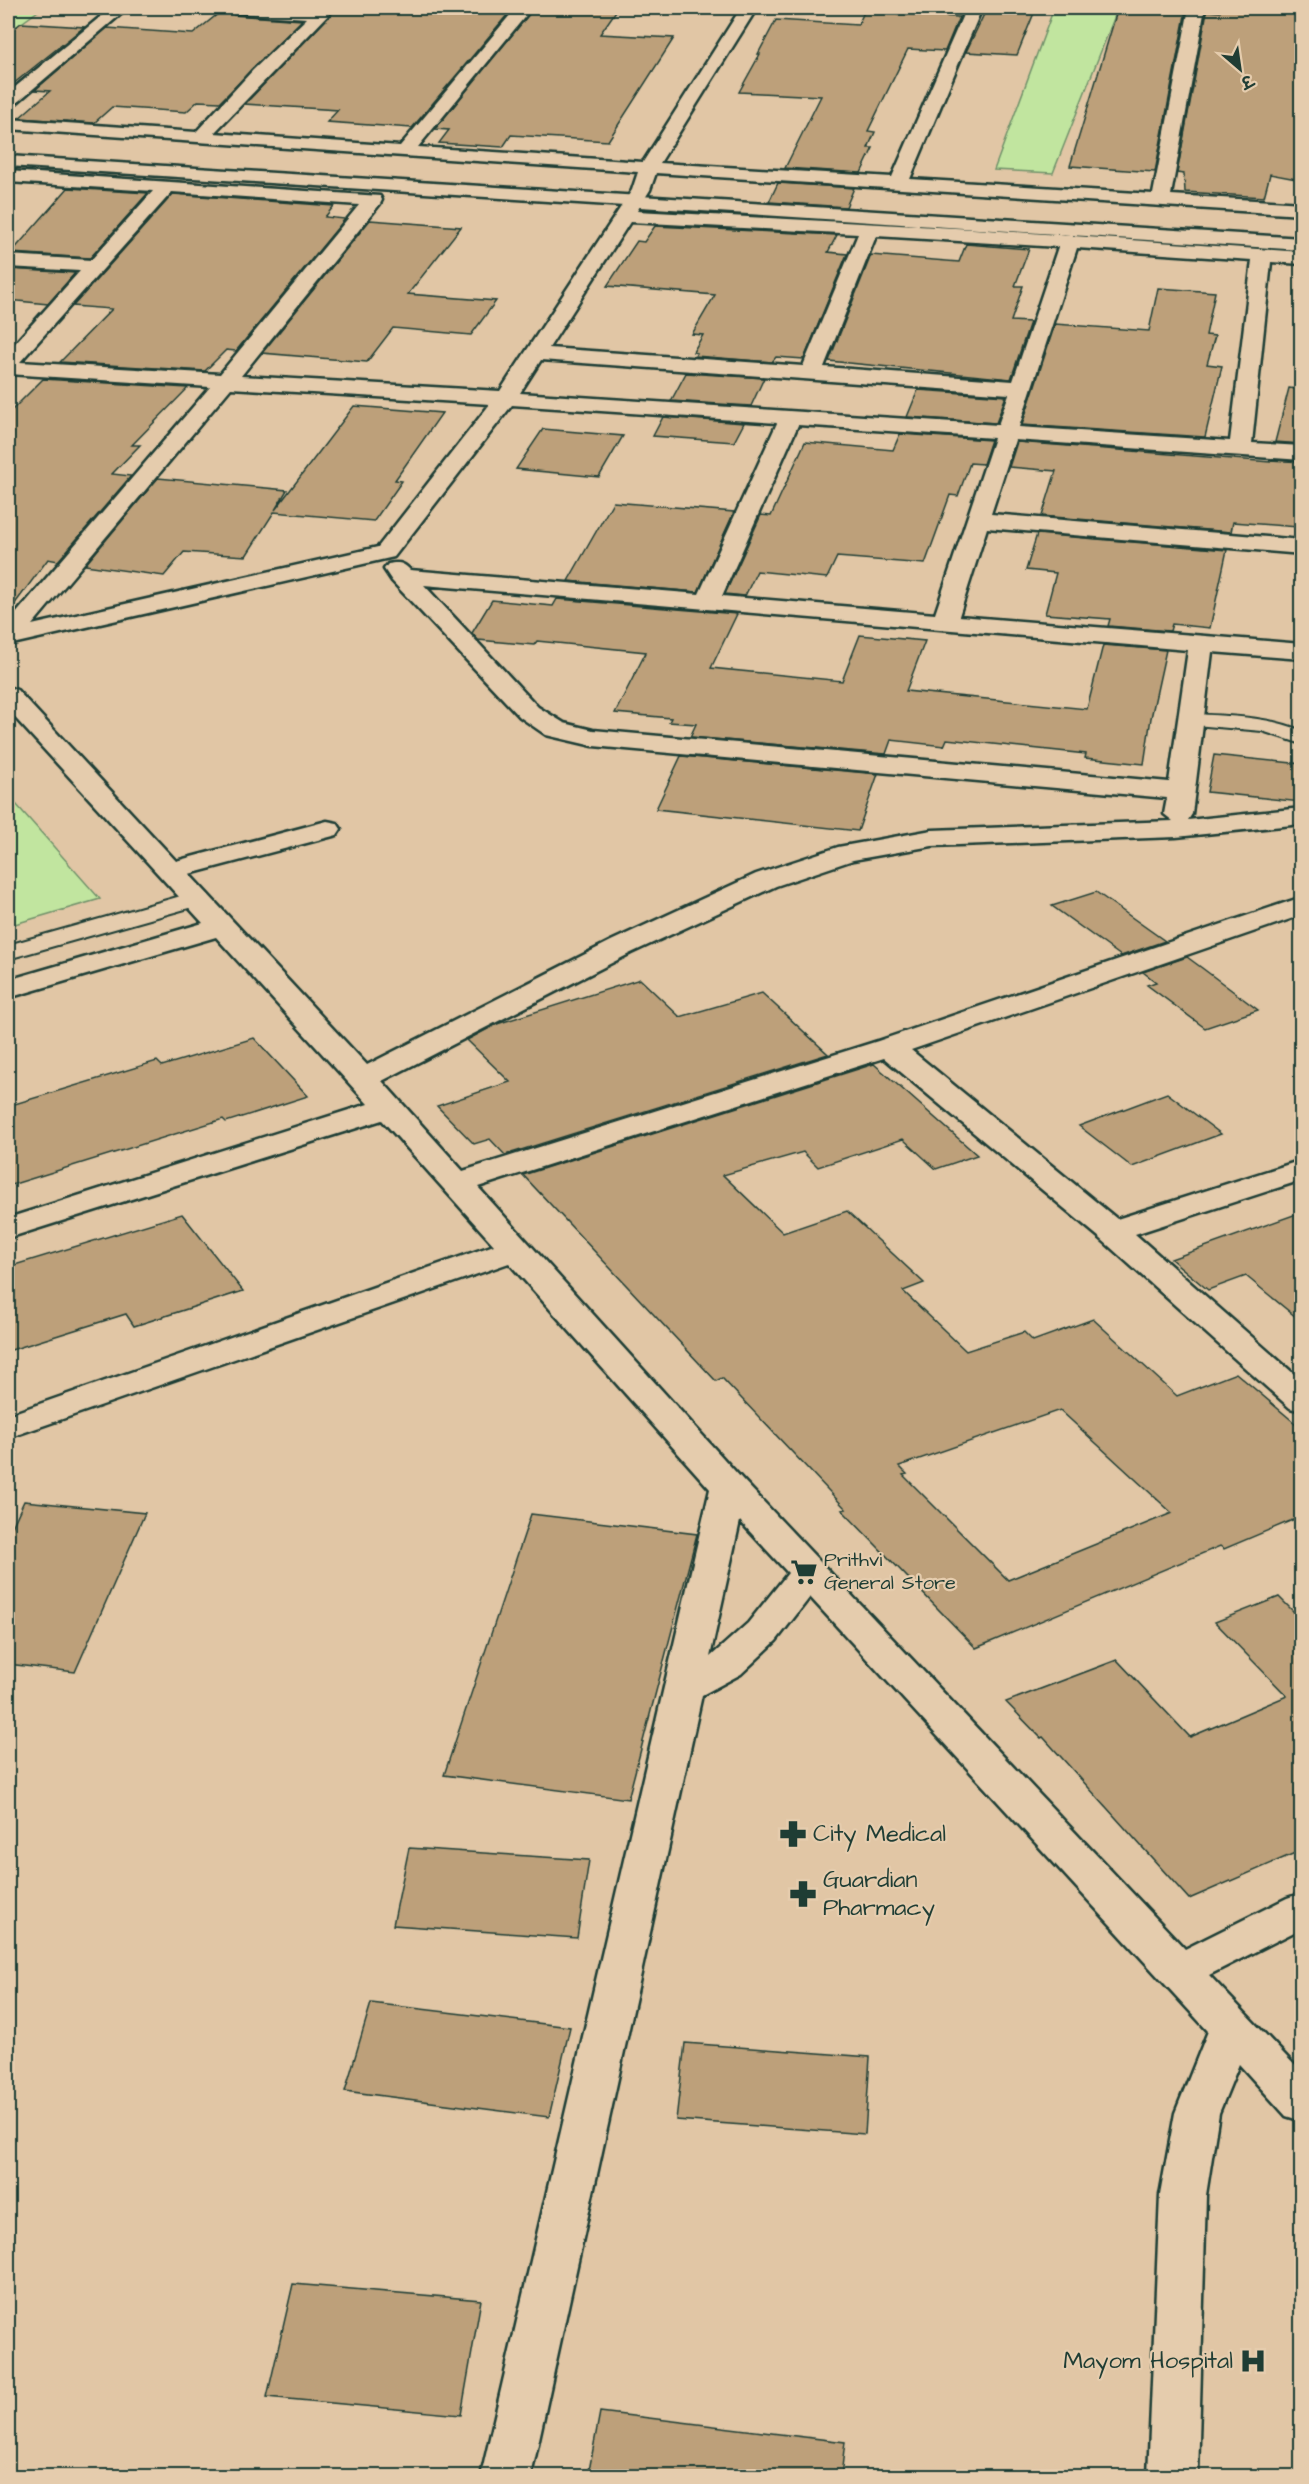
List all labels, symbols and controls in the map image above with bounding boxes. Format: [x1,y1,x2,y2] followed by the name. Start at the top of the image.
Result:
[1210,39,1270,99] north arrow
[1236,68,1259,94] text: उ
[824,1546,956,1597] place label: Prithvi General Store
[789,1557,819,1587] supermarket icon: Prithvi General Store
[813,1817,946,1852] place label: City Medical
[778,1819,808,1849] pharmacy icon: City Medical
[823,1863,935,1926] place label: Guardian Pharmacy
[788,1879,818,1909] pharmacy icon: Guardian Pharmacy
[1063,2344,1233,2379] place label: Mayom Hospital
[1238,2346,1268,2376] hospital icon: Mayom Hospital

